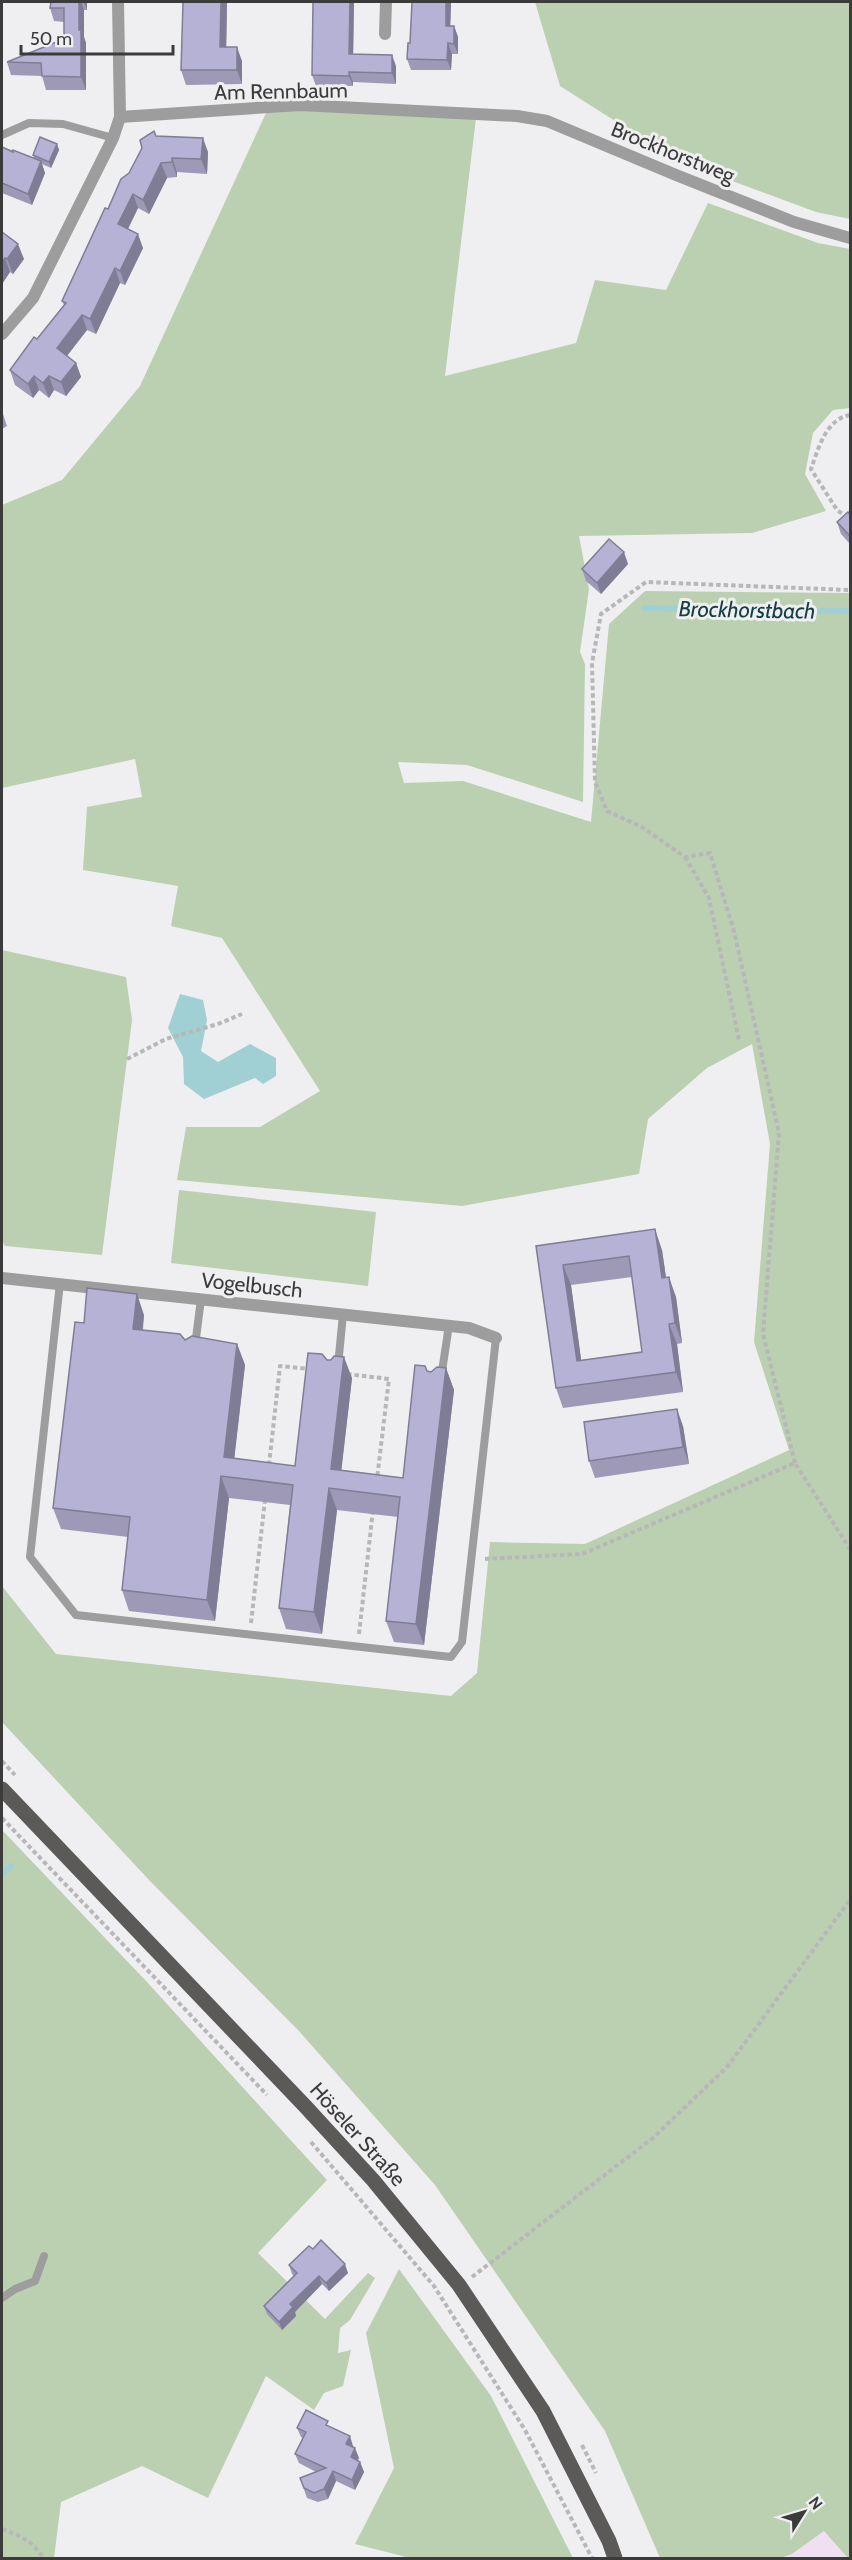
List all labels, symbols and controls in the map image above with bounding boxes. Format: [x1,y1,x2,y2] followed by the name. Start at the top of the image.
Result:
[21,18,172,56] scale bar
[30,28,72,50] text: 50 m
[214,77,348,105] street label: Am Rennbaum
[608,116,739,188] street label: Brockhorstweg
[678,595,816,625] water label: Brockhorstbach
[200,1267,304,1303] street label: Vogelbusch
[305,2077,411,2191] street label: Höseler Straße
[774,2482,834,2542] north arrow
[805,2493,827,2514] text: N

